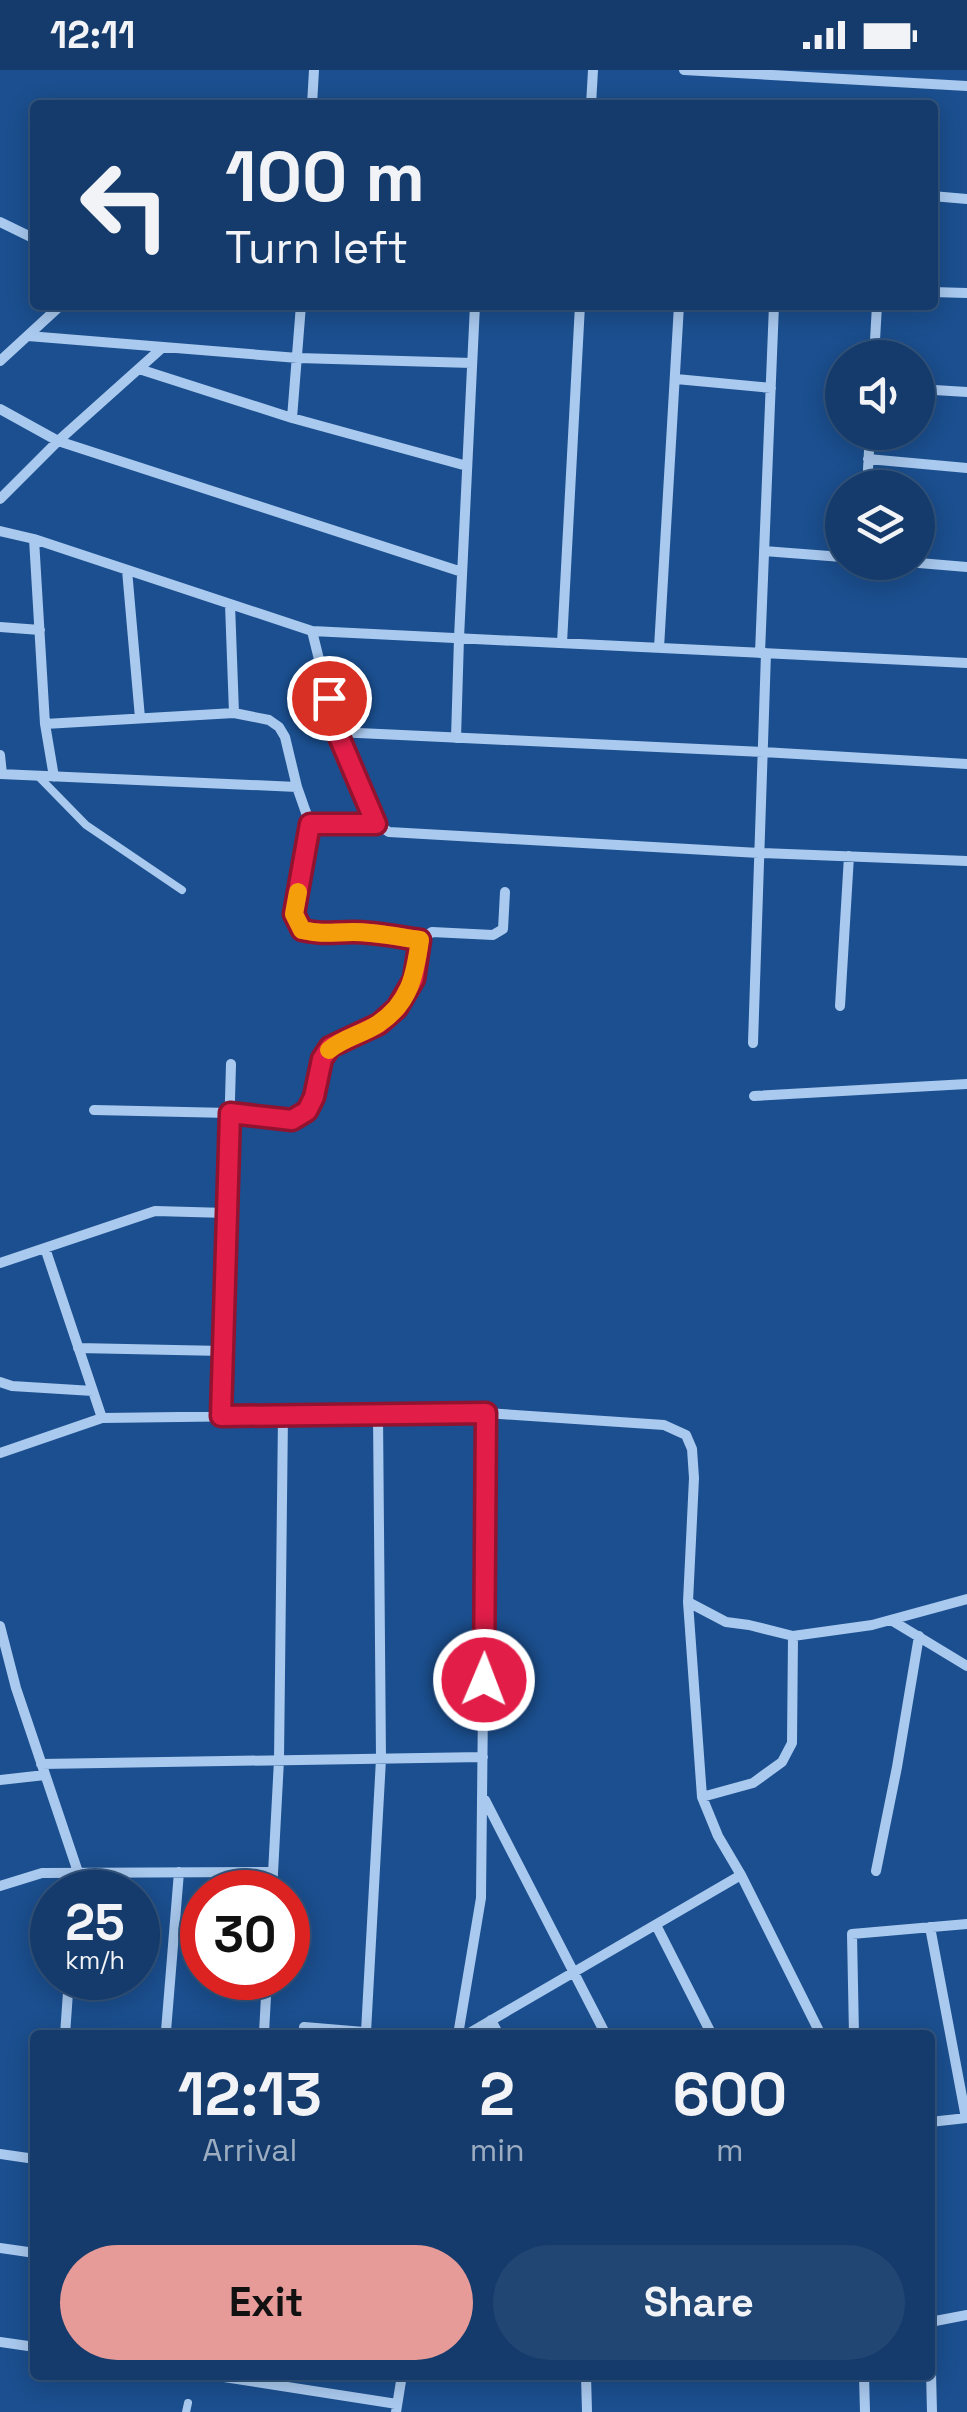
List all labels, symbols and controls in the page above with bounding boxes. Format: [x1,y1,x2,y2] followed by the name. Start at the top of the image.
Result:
[50,11,135,59] text: 12:11
[225,132,425,221] text: 100 m
[60,140,190,270] icon: left
[225,219,408,276] text: Turn left
[825,340,935,580] map controls
[825,340,935,450] button: sound
[825,470,935,580] button: layers
[287,656,372,741] pin
[302,671,357,726] icon: arrive
[432,1628,536,1732] position arrow
[180,1870,310,2000] speed limit sign: 30
[65,1891,125,1955] text: 25
[65,1944,125,1976] text: km/h
[178,2056,322,2133] text: 12:13
[479,2056,515,2133] text: 2
[672,2056,787,2133] text: 600
[202,2130,297,2170] text: Arrival
[470,2130,525,2170] text: min
[716,2130,744,2170] text: m
[60,2245,473,2360] button: Exit
[493,2245,905,2360] button: Share

